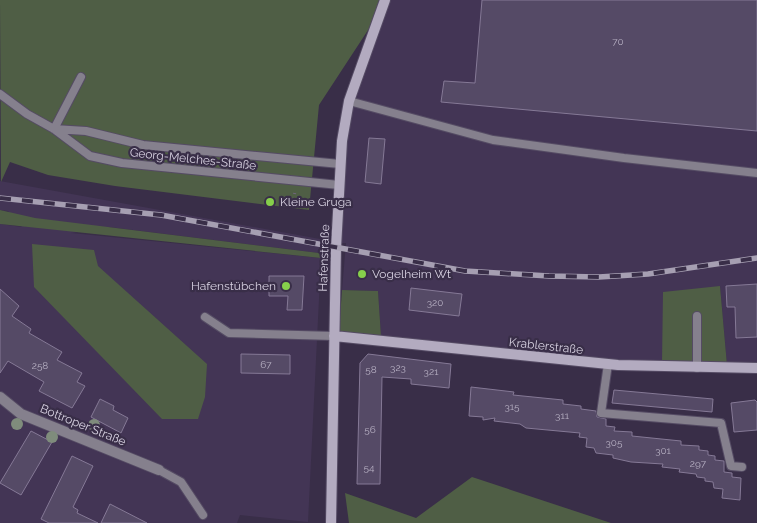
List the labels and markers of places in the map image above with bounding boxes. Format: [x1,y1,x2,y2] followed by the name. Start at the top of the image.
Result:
[280,195,352,209] place label: Kleine Gruga
[264,196,276,208] marker: Kleine Gruga
[372,267,451,281] place label: Vogelheim Wt
[356,268,368,280] marker: Vogelheim Wt
[191,279,276,293] place label: Hafenstübchen
[280,280,292,292] marker: Hafenstübchen

